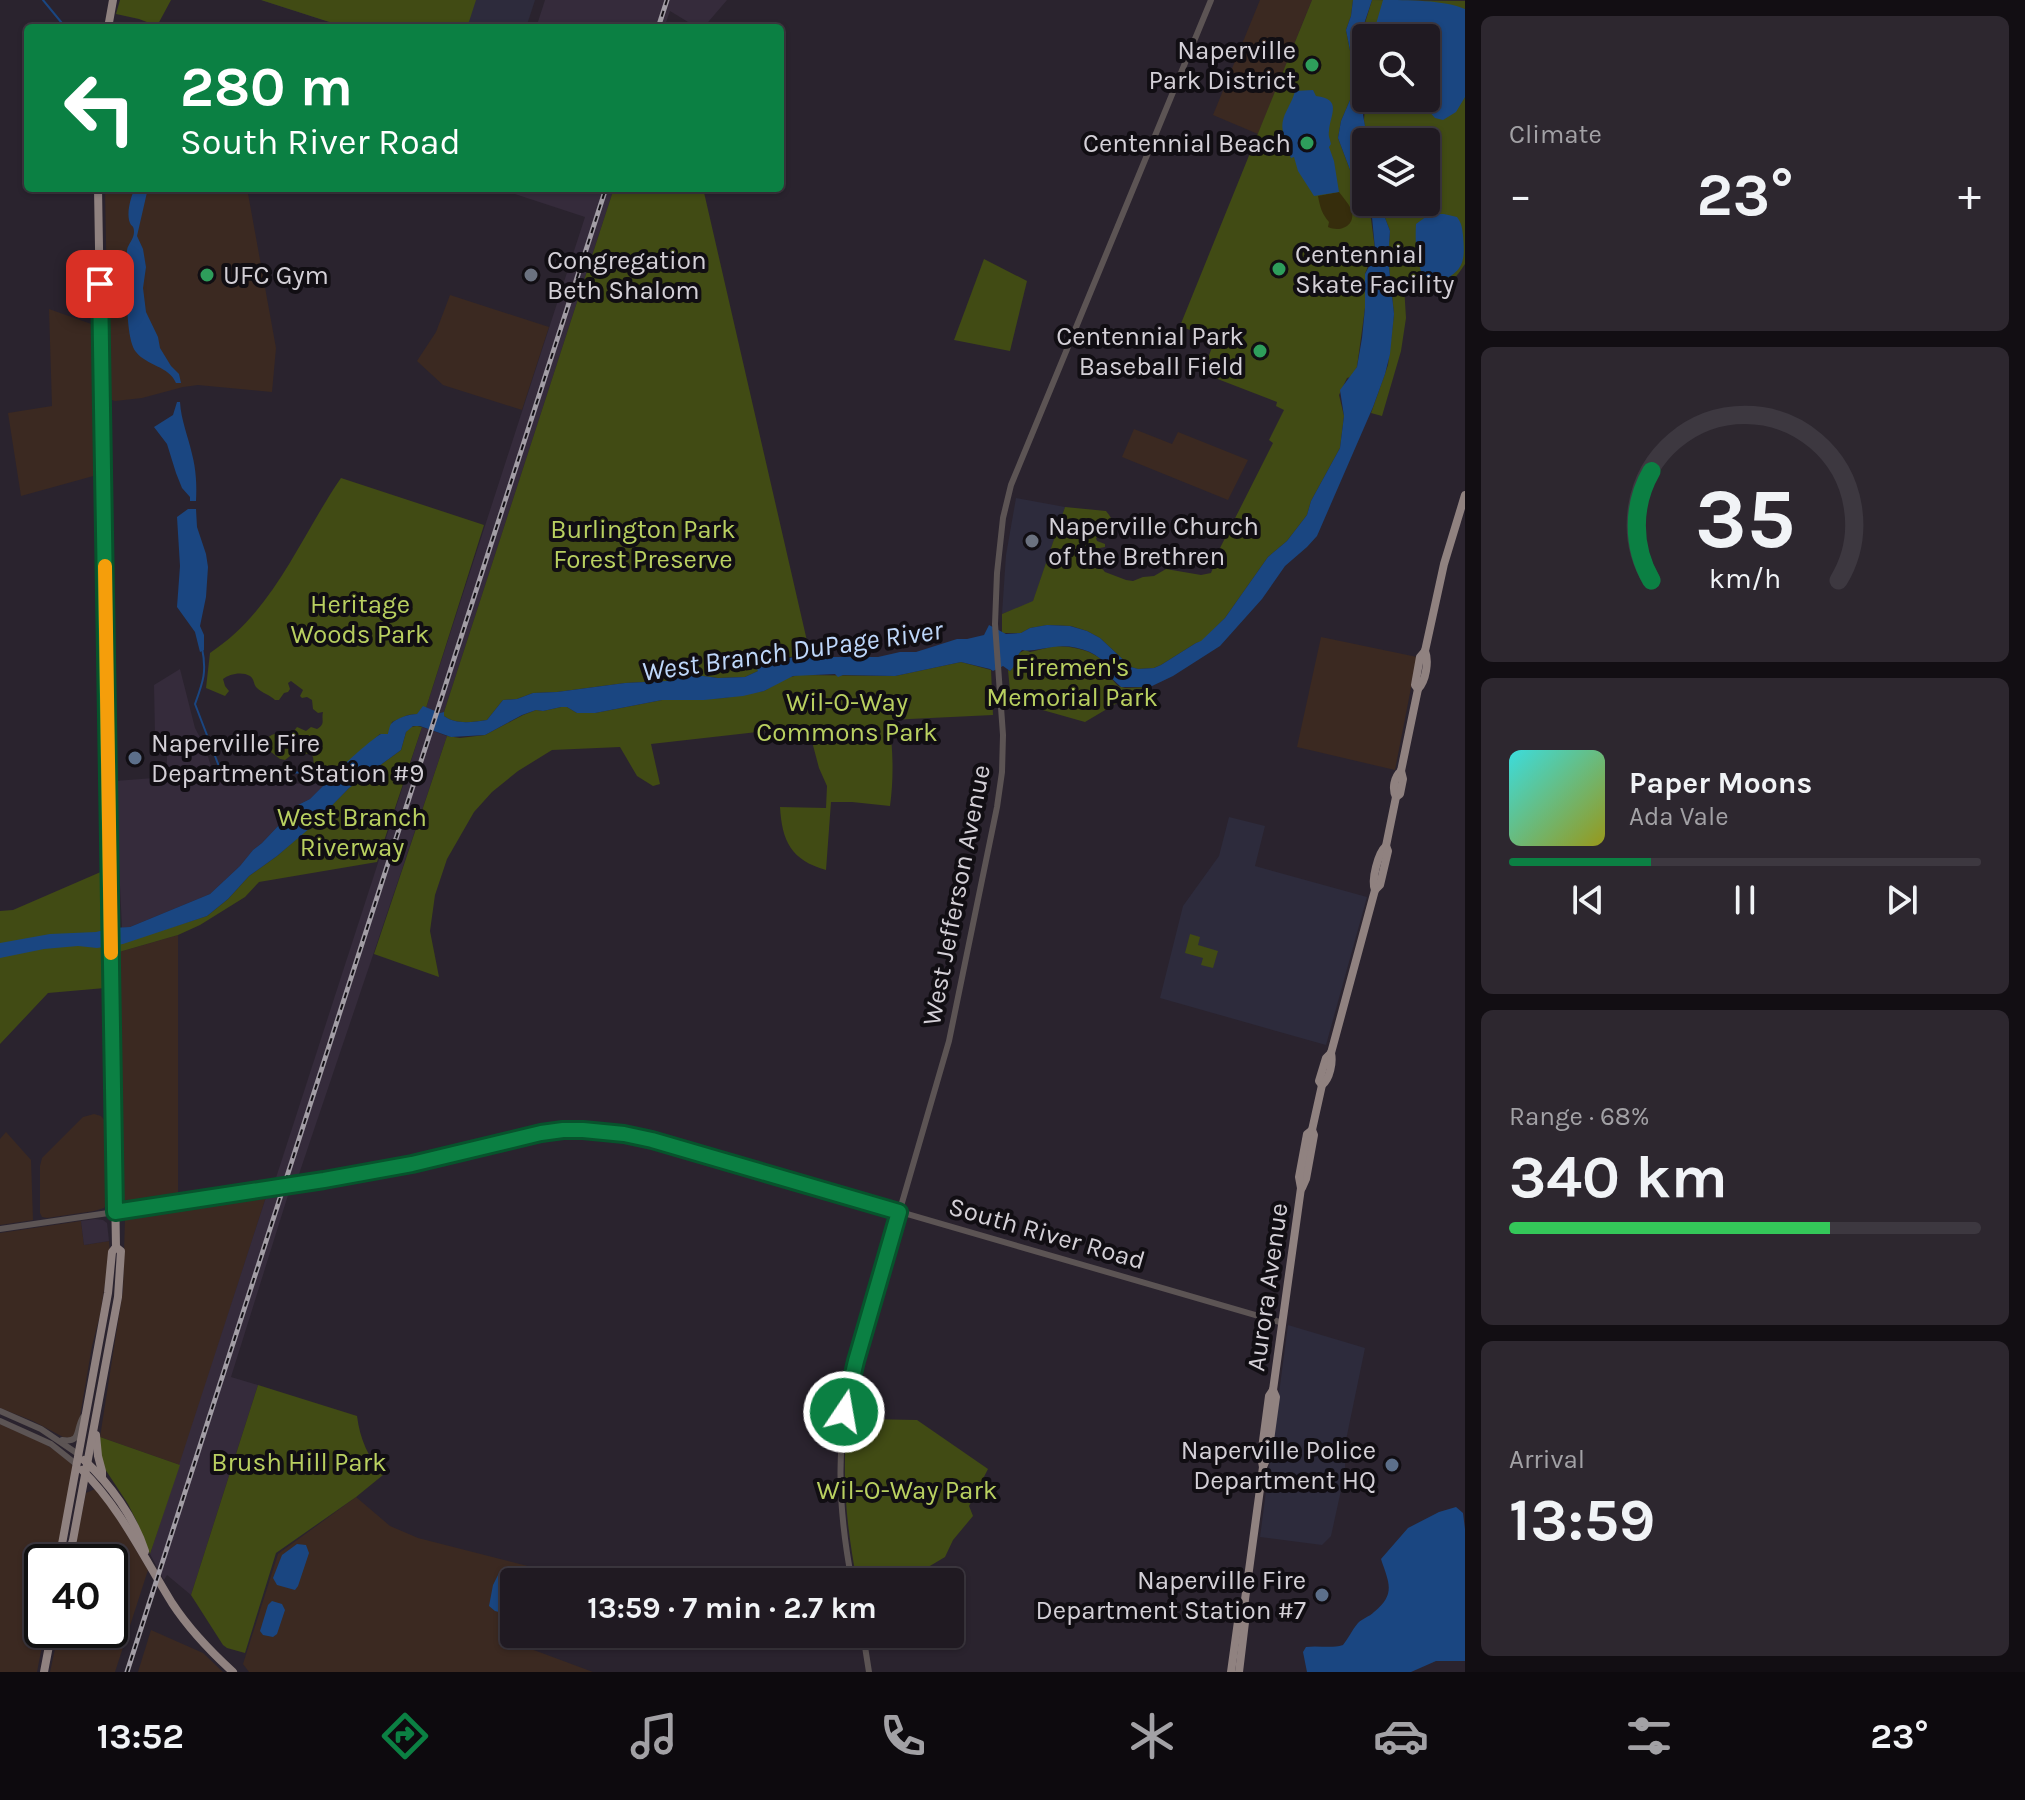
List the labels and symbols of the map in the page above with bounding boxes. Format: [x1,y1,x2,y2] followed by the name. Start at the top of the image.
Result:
[1148,35,1296,96] place label: Naperville Park District
[1303,56,1321,74] marker: Naperville Park District
[1083,128,1291,159] place label: Centennial Beach
[1298,134,1316,152] marker: Centennial Beach
[1295,239,1454,300] place label: Centennial Skate Facility
[547,245,707,306] place label: Congregation Beth Shalom
[66,250,134,318] pin
[223,260,329,291] place label: UFC Gym
[1270,260,1288,278] marker: Centennial Skate Facility
[198,266,216,284] marker: UFC Gym
[522,266,540,284] marker: Congregation Beth Shalom
[1056,321,1244,382] place label: Centennial Park Baseball Field
[1251,342,1269,360] marker: Centennial Park Baseball Field
[1048,511,1259,572] place label: Naperville Church of the Brethren
[550,514,736,575] park label: Burlington Park Forest Preserve
[1023,532,1041,550] marker: Naperville Church of the Brethren
[291,589,429,650] park label: Heritage Woods Park
[639,613,946,688] water label: West Branch DuPage River
[986,652,1158,713] park label: Firemen's Memorial Park
[756,687,938,748] park label: Wil-O-Way Commons Park
[151,728,424,789] place label: Naperville Fire Department Station #9
[126,749,144,767] marker: Naperville Fire Department Station #9
[916,762,997,1028] street label: West Jefferson Avenue
[277,802,427,863] park label: West Branch Riverway
[945,1191,1149,1276] street label: South River Road
[1240,1201,1295,1373] street label: Aurora Avenue
[802,1370,886,1454] position arrow
[1181,1435,1376,1496] place label: Naperville Police Department HQ
[211,1447,387,1478] park label: Brush Hill Park
[1383,1456,1401,1474] marker: Naperville Police Department HQ
[817,1475,997,1506] park label: Wil-O-Way Park
[24,1544,128,1648] speed limit sign: 40
[1036,1565,1306,1626] place label: Naperville Fire Department Station #7
[1313,1586,1331,1604] marker: Naperville Fire Department Station #7

